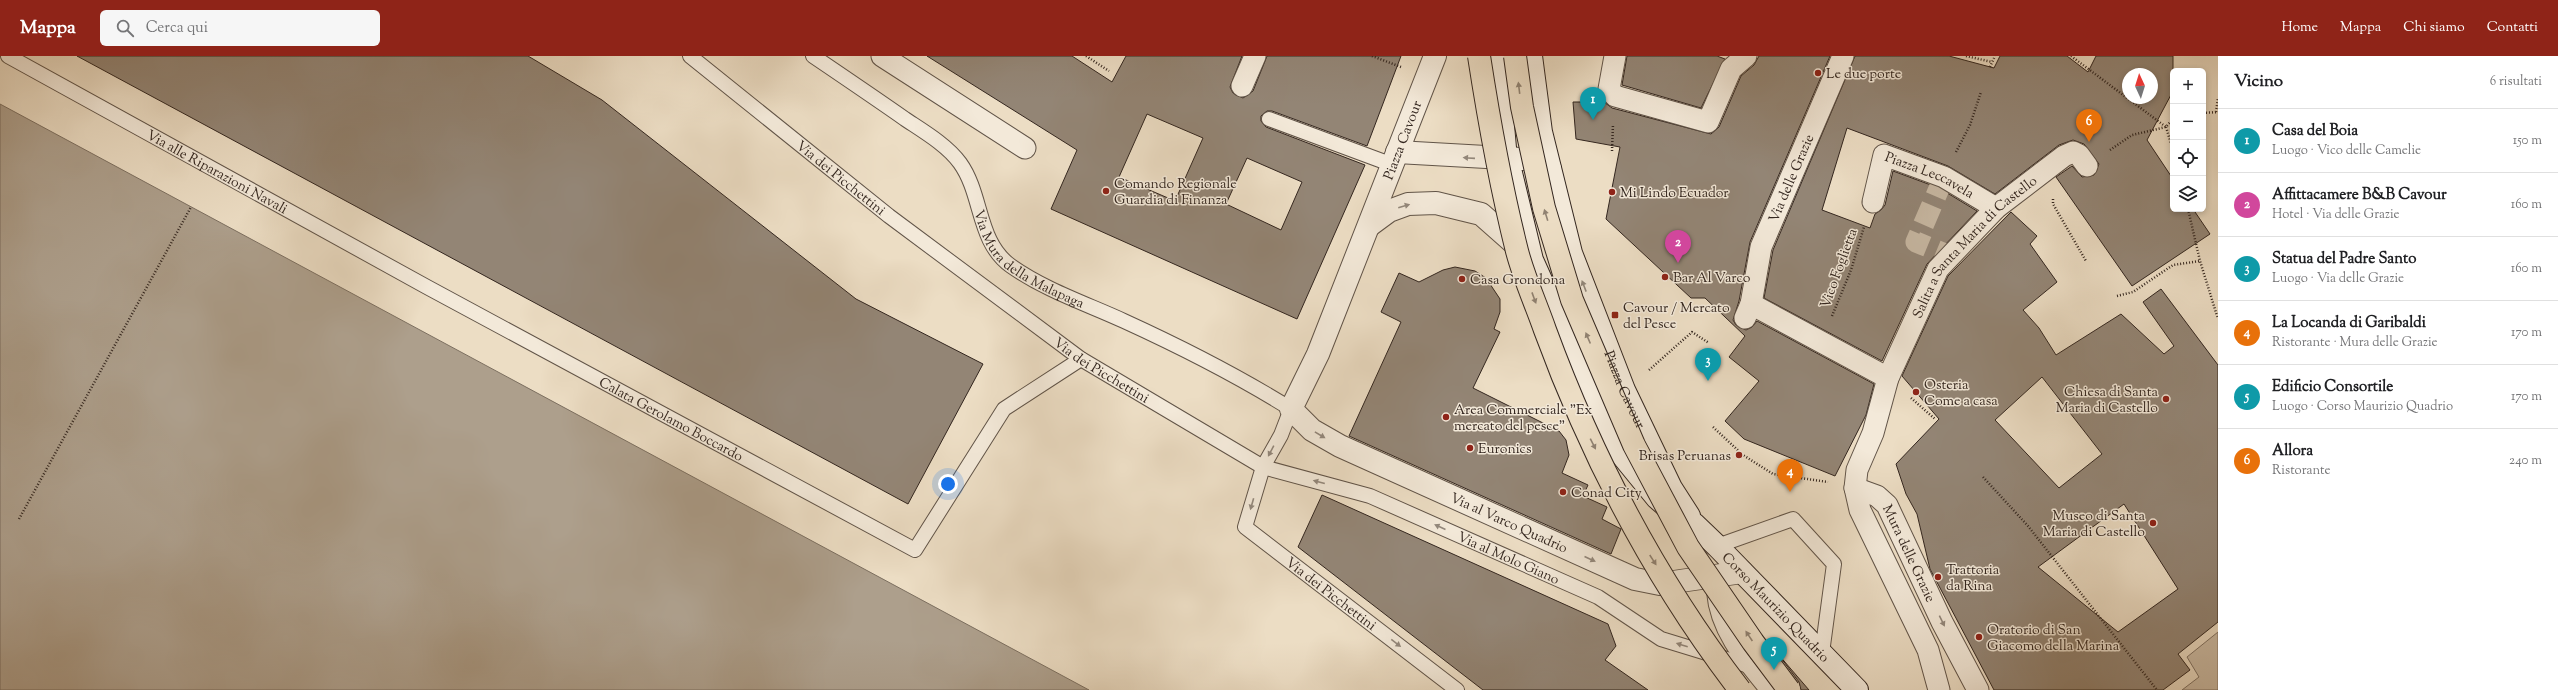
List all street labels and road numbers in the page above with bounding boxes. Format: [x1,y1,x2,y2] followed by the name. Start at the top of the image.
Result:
[1380,98,1428,183] street label: Piazza Cavour
[142,126,291,220] street label: Via alle Riparazioni Navali
[1765,131,1820,226] street label: Via delle Grazie
[791,137,889,221] street label: Via dei Picchettini
[1882,148,1978,205] street label: Piazza Leccavela
[1909,172,2042,322] street label: Salita a Santa Maria di Castello
[968,208,1087,315] street label: Via Mura della Malapaga
[1816,225,1864,311] street label: Vico Foglietta
[1048,334,1152,409] street label: Via dei Picchettini
[1598,348,1649,433] street label: Piazza Cavour
[595,373,746,468] street label: Calata Gerolamo Boccardo
[1446,489,1571,559] street label: Via al Varco Quadrio
[1876,502,1939,606] street label: Mura delle Grazie
[1454,528,1562,591] street label: Via al Molo Giano
[1716,549,1833,668] street label: Corso Maurizio Quadrio
[1281,554,1380,636] street label: Via dei Picchettini

